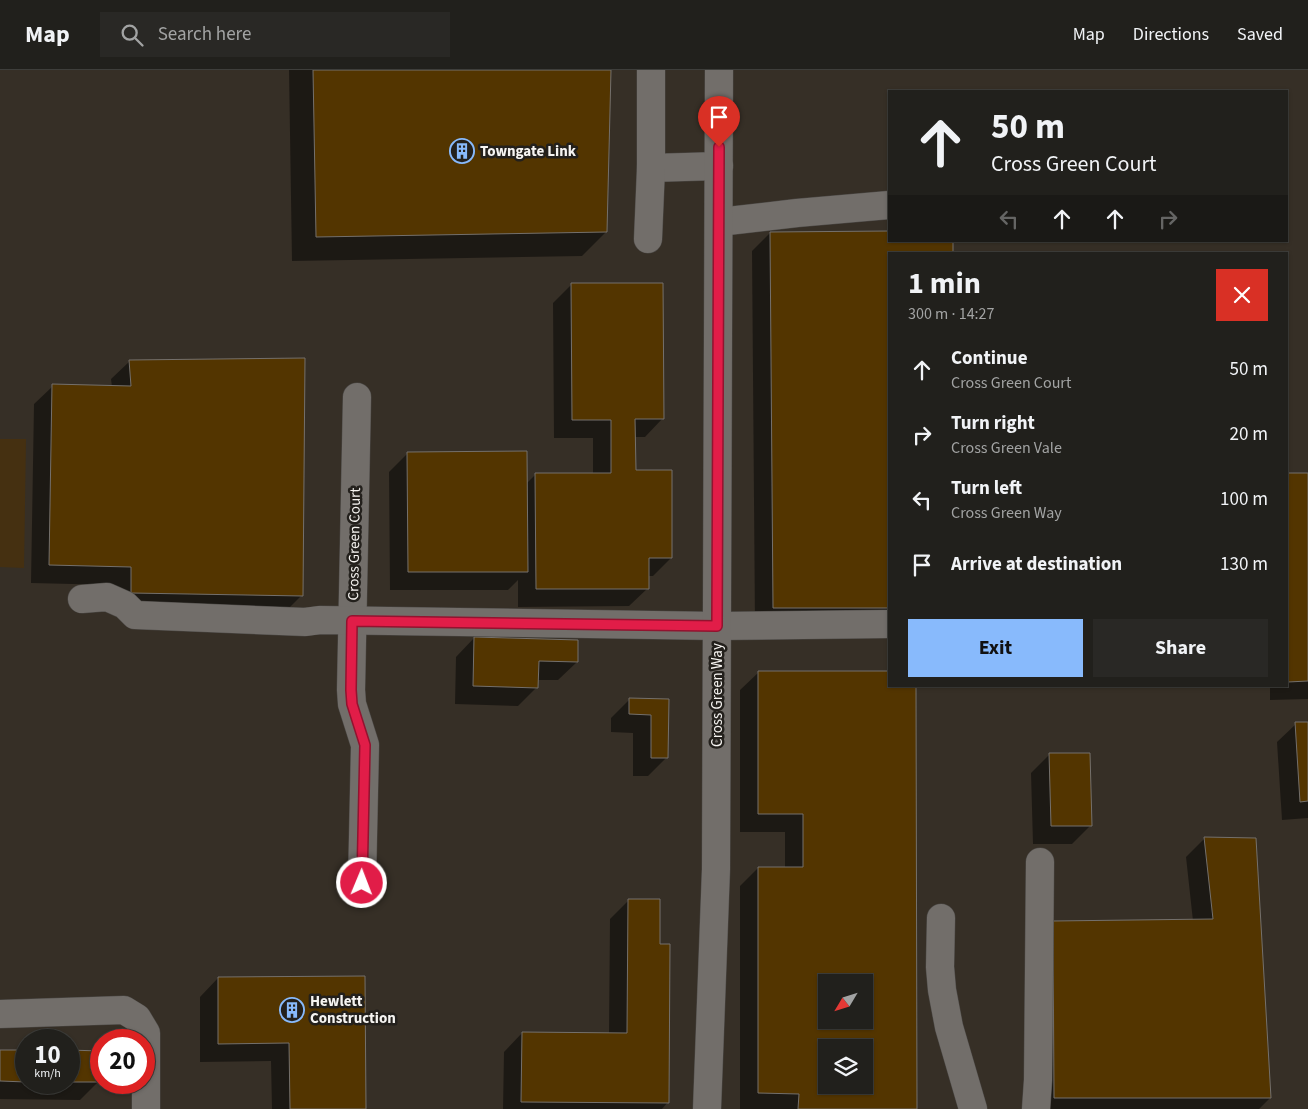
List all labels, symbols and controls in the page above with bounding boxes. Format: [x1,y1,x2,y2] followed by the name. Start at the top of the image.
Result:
[100,12,450,57] search box
[25,17,70,52] text: Map
[118,21,146,49] icon: search
[158,21,251,48] text: Search here
[1073,22,1105,47] text: Map
[1133,22,1209,47] text: Directions
[1237,22,1283,47] text: Saved
[698,96,740,147] pin
[991,102,1065,152] text: 50 m
[705,103,733,131] icon: arrive
[908,110,973,175] icon: ahead
[449,138,475,164] building icon: Towngate Link
[480,141,577,162] place label: Towngate Link
[991,148,1156,180] text: Cross Green Court
[995,205,1023,233] icon: left
[1048,205,1076,233] icon: ahead
[1101,205,1129,233] icon: ahead
[1154,205,1182,233] icon: right
[908,262,981,305] text: 1 min
[1216,269,1268,321] button: close
[908,303,995,325] text: 300 m · 14:27
[951,345,1028,372] text: Continue
[908,356,936,384] icon: ahead
[1230,356,1268,383] text: 50 m
[951,372,1071,394] text: Cross Green Court
[951,410,1035,437] text: Turn right
[908,421,936,449] icon: right
[1230,421,1268,448] text: 20 m
[951,437,1062,459] text: Cross Green Vale
[951,475,1022,502] text: Turn left
[908,486,936,514] icon: left
[1220,486,1268,513] text: 100 m
[343,487,366,601] street label: Cross Green Court
[951,502,1062,524] text: Cross Green Way
[908,551,936,579] icon: arrive
[951,551,1122,578] text: Arrive at destination
[1220,551,1268,578] text: 130 m
[908,619,1083,677] button: Exit
[1093,619,1268,677] button: Share
[707,643,728,747] street label: Cross Green Way
[335,856,387,908] position arrow
[818,974,872,1029] north arrow
[818,974,873,1094] map controls
[310,991,396,1029] place label: Hewlett Construction
[279,997,305,1023] building icon: Hewlett Construction
[90,1029,155,1094] speed limit sign: 20
[34,1037,61,1073] text: 10
[818,1039,873,1094] button: layers
[34,1065,61,1082] text: km/h

